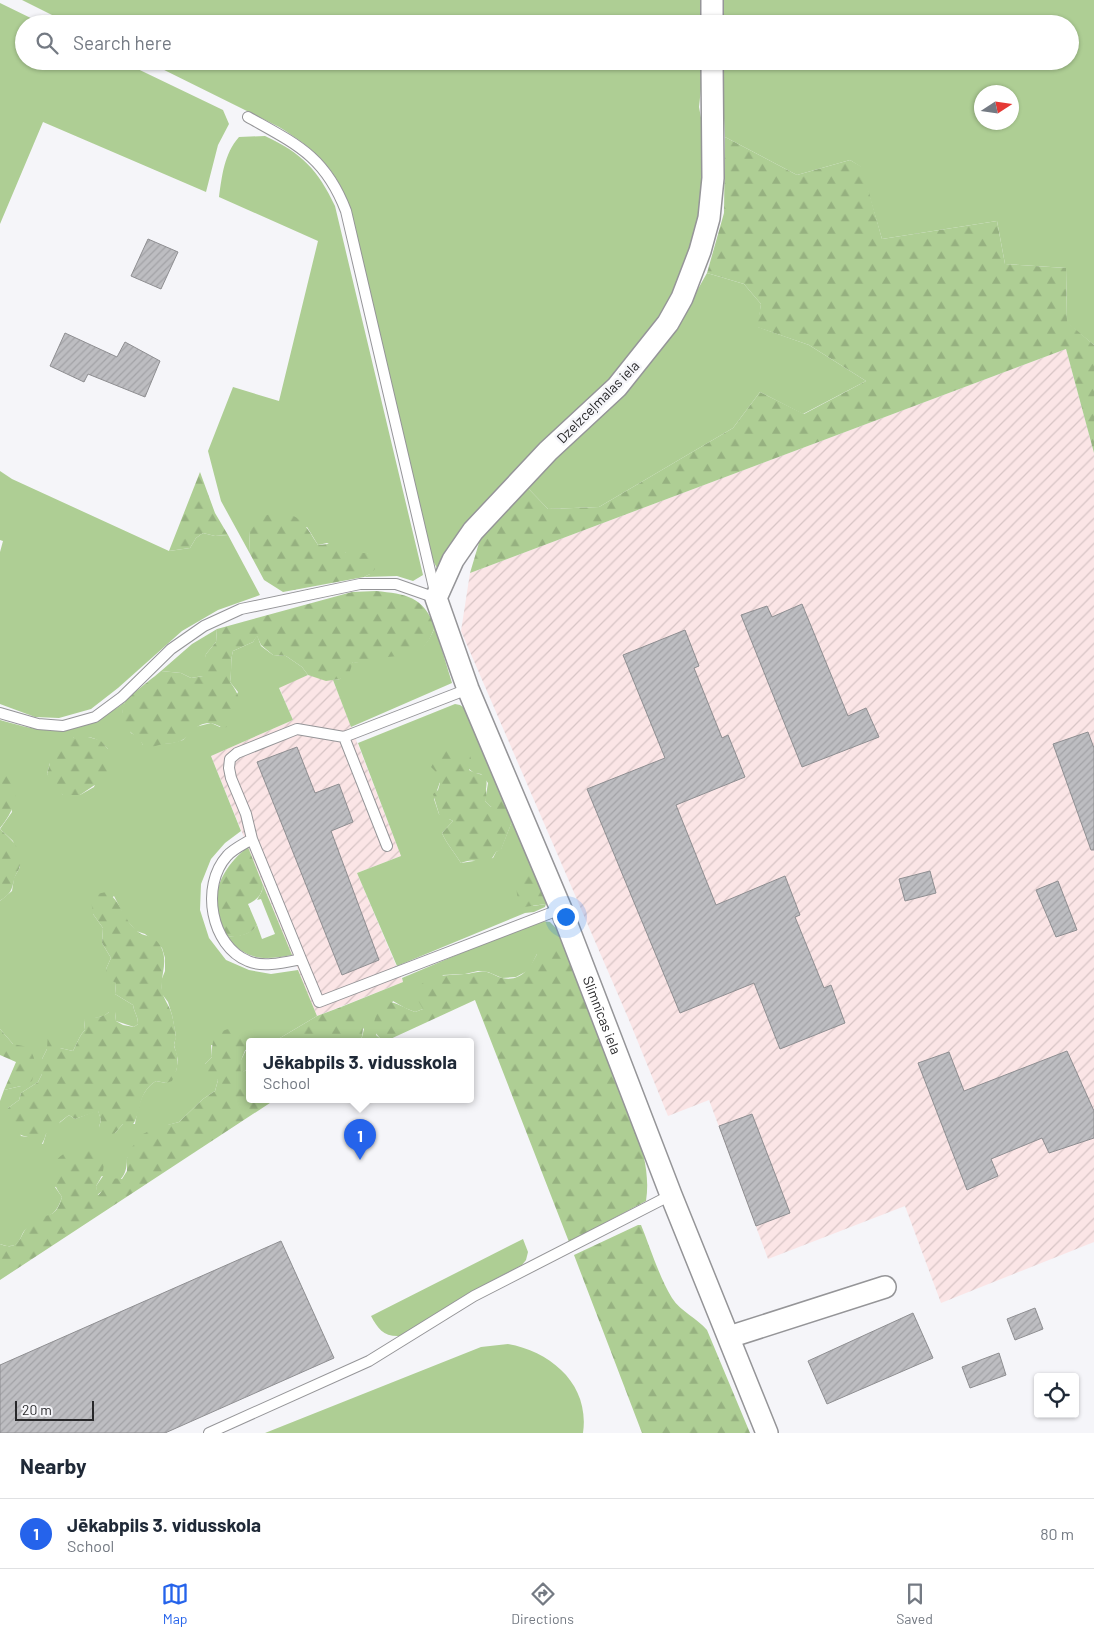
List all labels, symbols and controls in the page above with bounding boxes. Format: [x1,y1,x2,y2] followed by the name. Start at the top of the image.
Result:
[15,15,1079,70] search box
[33,29,61,57] icon: search
[73,31,172,54] text: Search here
[974,85,1019,130] north arrow
[553,357,642,446] street label: Dzelzceļmalas iela
[553,904,579,930] your location
[580,974,625,1057] street label: Slimnīcas iela
[246,1038,474,1103] popup
[263,1050,457,1073] text: Jēkabpils 3. vidusskola
[263,1073,310,1092] text: School
[344,1119,376,1160] pin: 1
[1034,1373,1079,1418] map controls
[1034,1373,1079,1418] button: locate
[15,1398,94,1421] scale bar
[22,1401,52,1418] text: 20 m
[20,1453,86,1478] text: Nearby
[67,1513,261,1536] text: Jēkabpils 3. vidusskola
[33,1524,39,1543] text: 1
[1040,1524,1074,1543] text: 80 m
[67,1536,114,1555] text: School
[161,1580,189,1627] tab: Map
[511,1580,574,1627] tab: Directions
[896,1580,933,1627] tab: Saved

